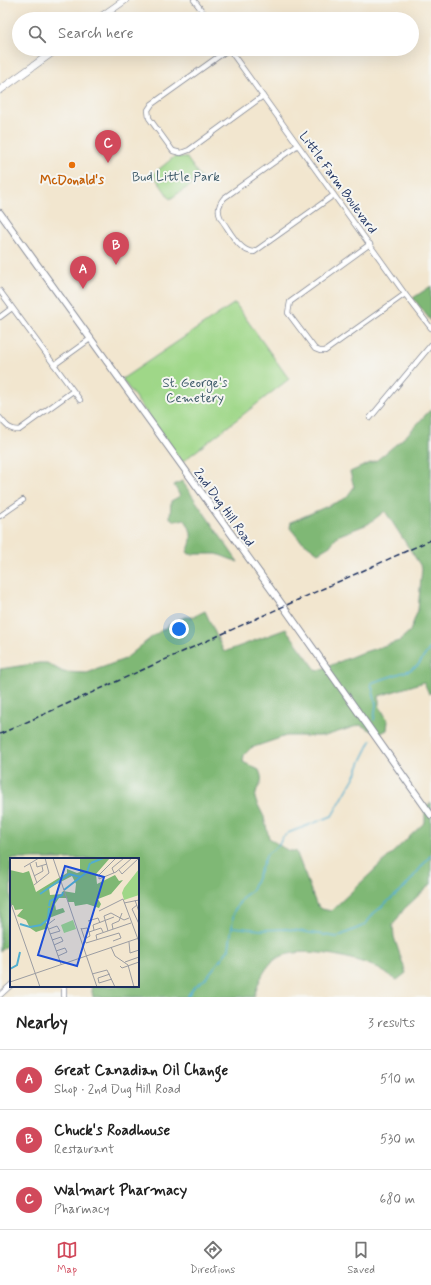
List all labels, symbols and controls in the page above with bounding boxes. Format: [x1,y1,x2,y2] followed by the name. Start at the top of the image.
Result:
[12,12,419,56] search box
[26,23,48,45] icon: search
[58,24,134,44] text: Search here
[295,128,381,237] street label: Little Farm Boulevard
[95,130,121,163] pin: C
[67,160,77,170] marker: McDonald's
[132,169,220,186] park label: Bud Little Park
[40,172,104,189] place label: McDonald's
[103,232,129,265] pin: B
[70,256,96,289] pin: A
[162,375,228,407] park label: St. George's Cemetery
[190,465,258,550] street label: 2nd Dug Hill Road
[169,619,189,639] your location
[10,858,139,987] inset map
[16,1012,68,1034] text: Nearby
[368,1015,415,1032] text: 3 results
[54,1061,228,1081] text: Great Canadian Oil Change
[25,1071,33,1088] text: A
[380,1071,415,1088] text: 510 m
[54,1081,181,1098] text: Shop · 2nd Dug Hill Road
[54,1121,170,1141] text: Chuck's Roadhouse
[25,1131,33,1148] text: B
[380,1131,415,1148] text: 530 m
[54,1141,114,1158] text: Restaurant
[54,1181,187,1201] text: Walmart Pharmacy
[24,1191,34,1208] text: C
[380,1191,415,1208] text: 680 m
[54,1201,110,1218] text: Pharmacy
[56,1239,78,1277] tab: Map
[190,1239,235,1277] tab: Directions
[347,1239,375,1277] tab: Saved

